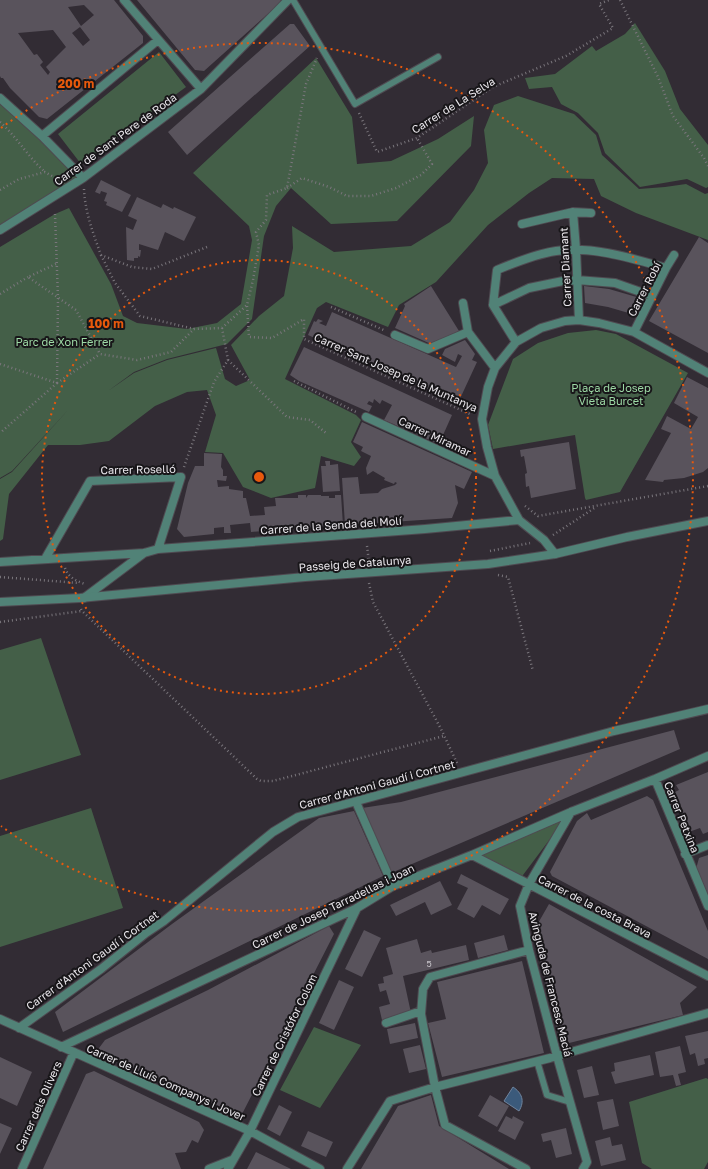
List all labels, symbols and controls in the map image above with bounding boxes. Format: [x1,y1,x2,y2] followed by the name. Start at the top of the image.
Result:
[409,74,497,136] street label: Carrer de La Selva
[58,76,94,91] text: 200 m
[51,90,179,188] street label: Carrer de Sant Pere de Roda
[556,227,574,307] street label: Carrer Diamant
[625,259,664,318] street label: Carrer Robí
[88,316,124,331] text: 100 m
[312,330,480,414] street label: Carrer Sant Josep de la Muntanya
[15,335,113,348] park label: Parc de Xon Ferrer
[571,381,651,407] park label: Plaça de Josep Vieta Burcet
[397,413,474,459] street label: Carrer Miramar
[100,462,176,476] street label: Carrer Roselló
[252,470,266,484] centre of rings
[260,513,403,536] street label: Carrer de la Senda del Molí
[298,553,412,573] street label: Passeig de Catalunya
[298,757,456,811] street label: Carrer d'Antoni Gaudí i Cortnet
[662,779,702,855] street label: Carrer Petxina
[250,861,416,951] street label: Carrer de Josep Tarradellas i Joan
[536,872,654,940] street label: Carrer de la costa Brava
[23,908,161,1012] street label: Carrer d'Antoni Gaudí i Cortnet
[527,910,575,1058] street label: Avinguda de Francesc Maciá
[426,958,432,969] house number: 5
[249,972,319,1098] street label: Carrer de Cristófor Colom
[85,1041,248,1123] street label: Carrer de Lluís Companys i Jover
[12,1058,64,1153] street label: Carrer dels Olivers

